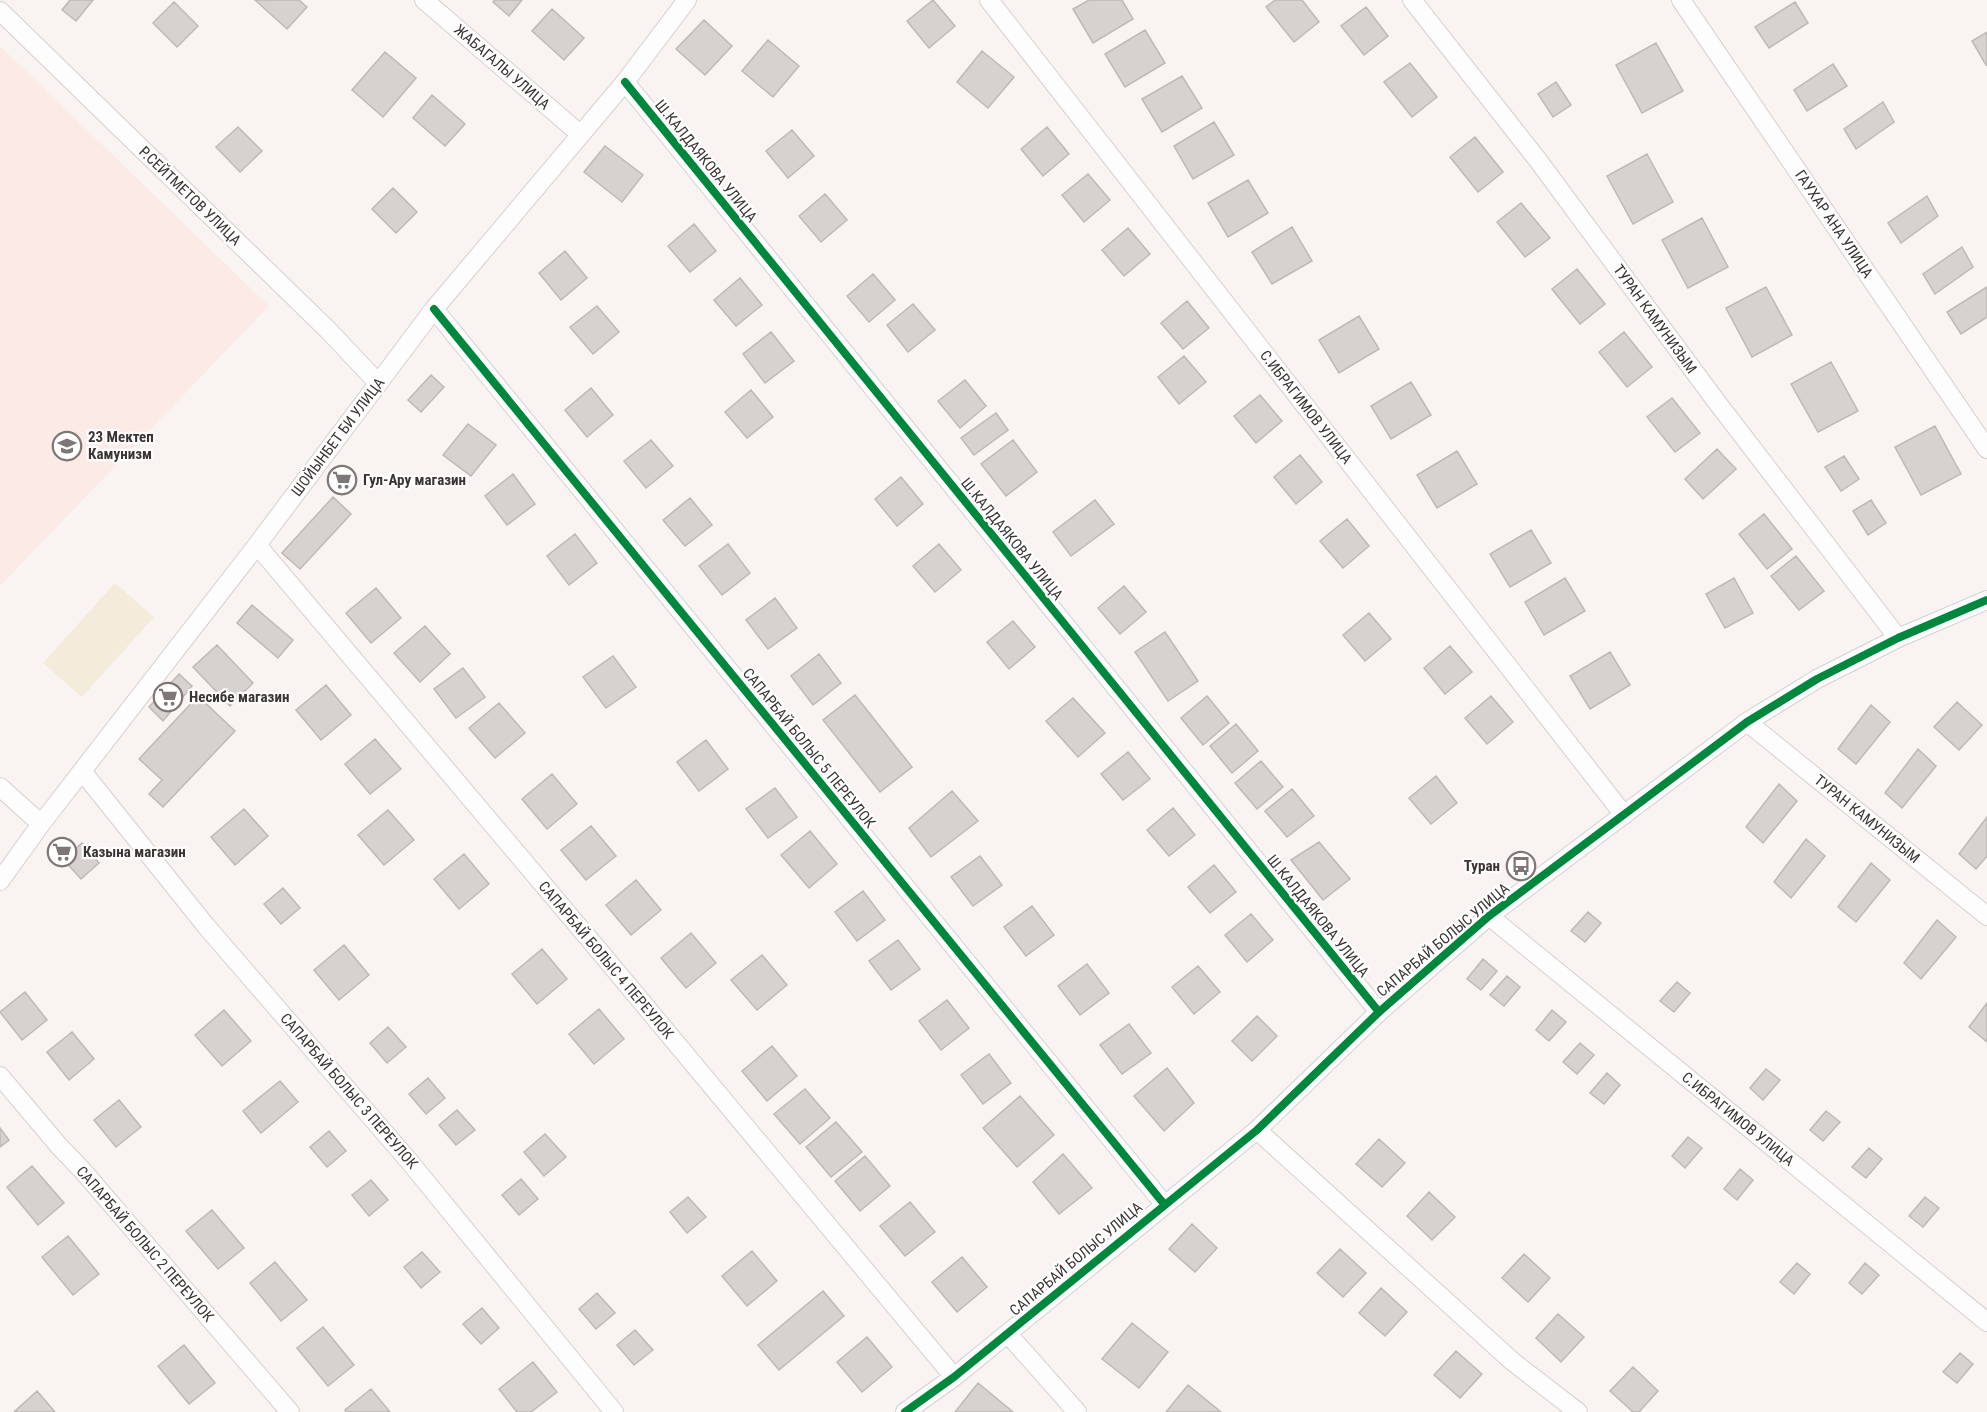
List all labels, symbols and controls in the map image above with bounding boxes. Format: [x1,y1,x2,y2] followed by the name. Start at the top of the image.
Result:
[450,21,554,114] street label: ЖАБАГАЛЫ УЛИЦА
[651,96,761,226] street label: Ш.КАЛДАЯКОВА УЛИЦА
[135,143,245,250] street label: Р.СЕЙТМЕТОВ УЛИЦА
[1791,167,1877,282] street label: ГАУХАР АНА УЛИЦА
[1609,261,1701,377] street label: ТУРАН КАМУНИЗЫМ
[1256,347,1356,468] street label: С.ИБРАГИМОВ УЛИЦА
[288,374,389,500] street label: ШОЙЫНБЕТ БИ УЛИЦА
[88,428,154,463] place label: 23 Мектеп Камунизм
[51,430,83,462] school or university icon: 23 Мектеп Камунизм
[326,464,358,496] supermarket icon: Гул-Ару магазин
[363,471,466,489] place label: Гул-Ару магазин
[957,474,1067,604] street label: Ш.КАЛДАЯКОВА УЛИЦА
[739,664,879,832] street label: САПАРБАЙ БОЛЫС 5 ПЕРЕУЛОК
[152,681,184,713] supermarket icon: Несибе магазин
[189,688,289,706] place label: Несибе магазин
[1811,771,1923,867] street label: ТУРАН КАМУНИЗЫМ
[46,836,78,868] supermarket icon: Казына магазин
[83,843,186,861] place label: Казына магазин
[1505,850,1537,882] bus stop icon: Туран
[1263,851,1373,981] street label: Ш.КАЛДАЯКОВА УЛИЦА
[1464,857,1500,875] place label: Туран
[535,877,678,1043] street label: САПАРБАЙ БОЛЫС 4 ПЕРЕУЛОК
[1373,879,1513,1001] street label: САПАРБАЙ БОЛЫС УЛИЦА
[276,1009,422,1173] street label: САПАРБАЙ БОЛЫС 3 ПЕРЕУЛОК
[1678,1068,1798,1170] street label: С.ИБРАГИМОВ УЛИЦА
[72,1162,218,1326] street label: САПАРБАЙ БОЛЫС 2 ПЕРЕУЛОК
[1006,1198,1146,1320] street label: САПАРБАЙ БОЛЫС УЛИЦА

